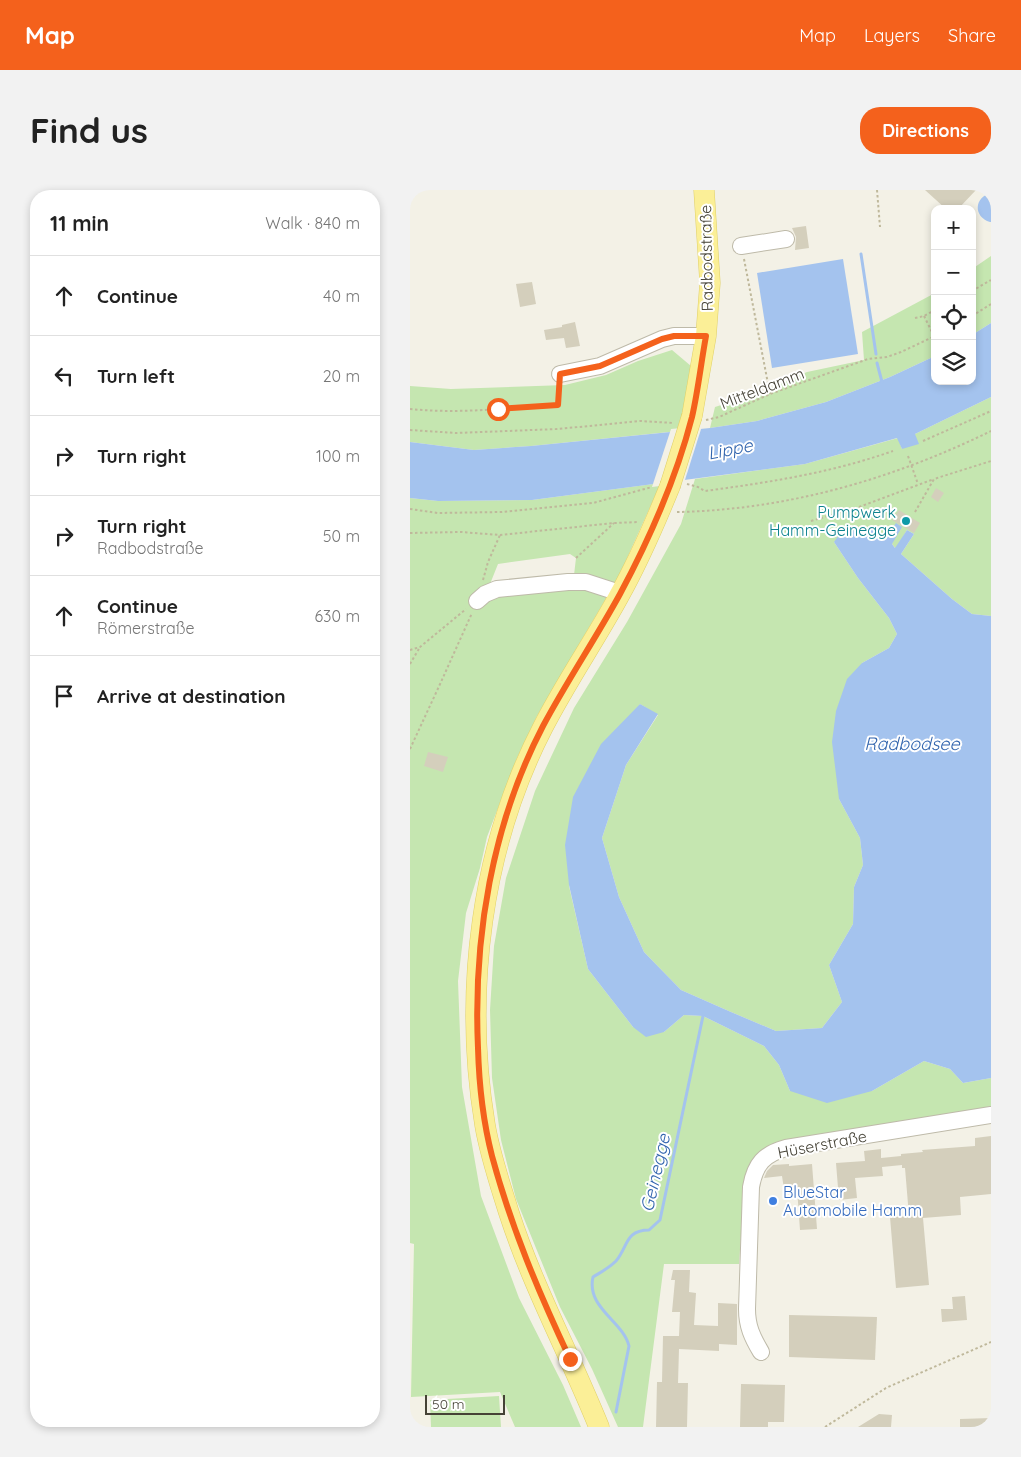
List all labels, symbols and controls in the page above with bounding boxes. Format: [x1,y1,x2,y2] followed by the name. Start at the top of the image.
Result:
[25,20,75,50] text: Map
[799,24,836,47] text: Map
[864,24,920,47] text: Layers
[948,24,996,47] text: Share
[860,107,991,154] button: Directions
[30,108,148,152] text: Find us
[695,205,717,311] street label: Radbodstraße
[931,205,976,385] map controls
[931,205,976,250] button: +
[50,210,109,236] text: 11 min
[265,213,360,233] text: Walk · 840 m
[931,250,976,295] button: −
[50,282,78,310] icon: ahead
[97,284,178,308] text: Continue
[323,286,360,306] text: 40 m
[931,295,976,340] button: locate
[931,340,976,385] button: layers
[50,362,78,390] icon: left
[717,363,807,413] street label: Mitteldamm
[97,364,175,388] text: Turn left
[323,366,360,386] text: 20 m
[487,398,510,421] route start
[706,433,755,465] water label: Lippe
[50,442,78,470] icon: right
[97,444,186,468] text: Turn right
[316,446,360,466] text: 100 m
[769,502,896,540] place label: Pumpwerk Hamm-Geinegge
[97,514,186,538] text: Turn right
[900,515,912,527] marker: Pumpwerk Hamm-Geinegge
[50,522,78,550] icon: right
[323,526,360,546] text: 50 m
[97,538,204,558] text: Radbodstraße
[97,594,178,618] text: Continue
[50,602,78,630] icon: ahead
[315,606,360,626] text: 630 m
[97,618,195,638] text: Römerstraße
[50,682,78,710] icon: arrive
[97,684,286,708] text: Arrive at destination
[864,732,961,755] water label: Radbodsee
[776,1126,868,1162] street label: Hüserstraße
[635,1131,675,1214] water label: Geinegge
[783,1182,922,1220] place label: BlueStar Automobile Hamm
[767,1195,779,1207] marker: BlueStar Automobile Hamm
[559,1348,582,1371] route end
[425,1392,505,1415] scale bar
[432,1395,465,1413] text: 50 m

